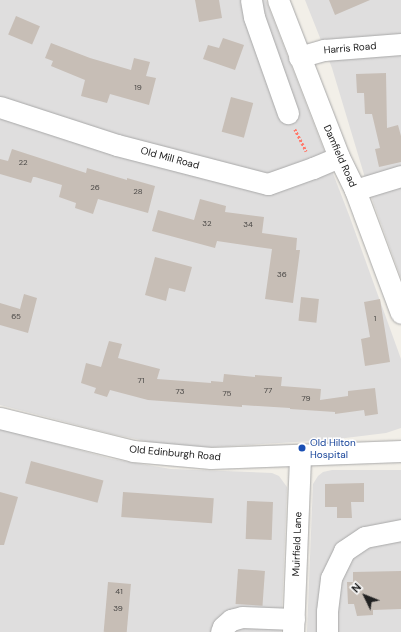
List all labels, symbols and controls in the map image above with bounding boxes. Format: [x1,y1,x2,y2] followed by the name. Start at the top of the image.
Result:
[323,40,377,56] street label: Harris Road
[134,83,142,93] house number: 19
[321,123,359,189] street label: Damfield Road
[139,144,201,172] street label: Old Mill Road
[18,158,28,168] house number: 22
[90,183,100,193] house number: 26
[133,187,143,197] house number: 28
[202,219,212,229] house number: 32
[243,220,253,230] house number: 34
[277,270,287,280] house number: 36
[11,312,21,322] house number: 65
[374,314,376,324] house number: 1
[138,376,144,386] house number: 71
[264,386,272,396] house number: 77
[176,387,184,397] house number: 73
[223,389,231,399] house number: 75
[301,394,311,404] house number: 79
[310,436,356,460] place label: Old Hilton Hospital
[129,443,221,463] street label: Old Edinburgh Road
[297,443,307,453] marker: Old Hilton Hospital
[290,511,304,577] street label: Muirfield Lane
[345,576,385,616] north arrow
[348,580,364,596] text: N
[115,587,123,597] house number: 41
[113,604,123,614] house number: 39

